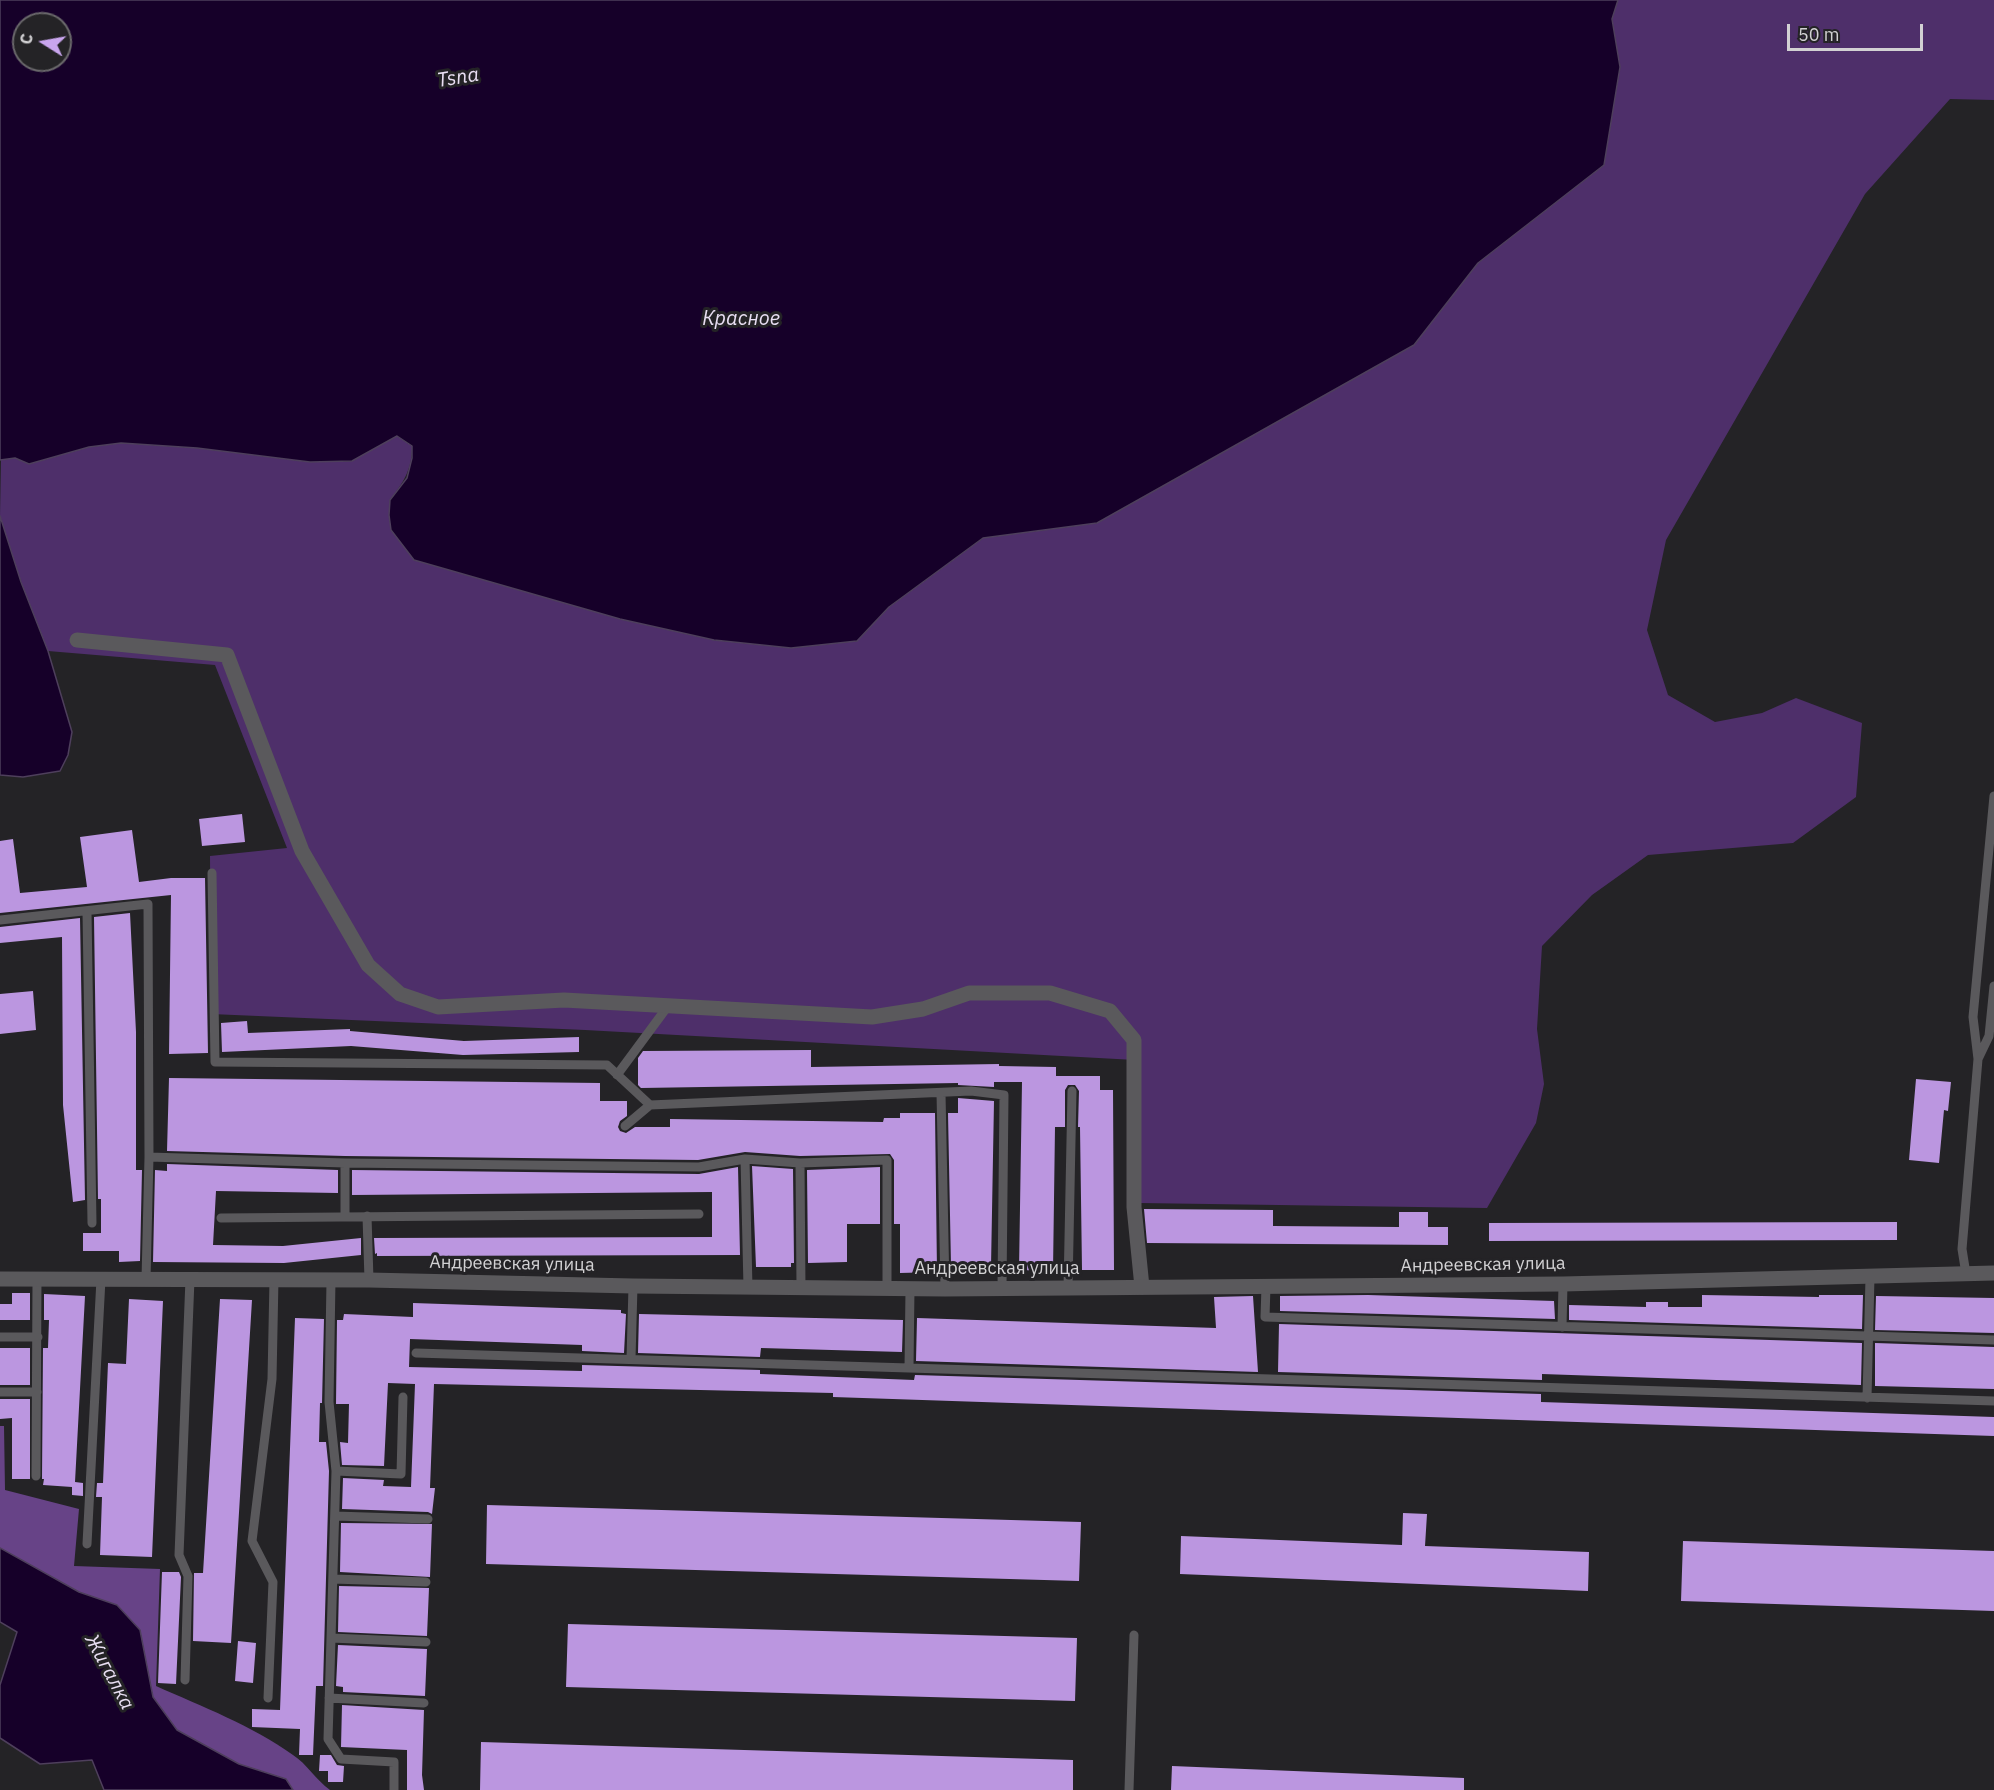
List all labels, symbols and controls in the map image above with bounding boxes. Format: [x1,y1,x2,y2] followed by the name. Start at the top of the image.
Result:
[12,12,72,72] north arrow
[1790,12,1926,50] scale bar
[1798,23,1840,46] text: 50 m
[15,32,37,46] text: С
[435,63,481,93] water label: Tsna
[702,307,780,331] water label: Красное
[429,1252,595,1276] street label: Андреевская улица
[1400,1253,1566,1277] street label: Андреевская улица
[914,1258,1080,1280] street label: Андреевская улица
[79,1630,139,1714] water label: Жигалка

